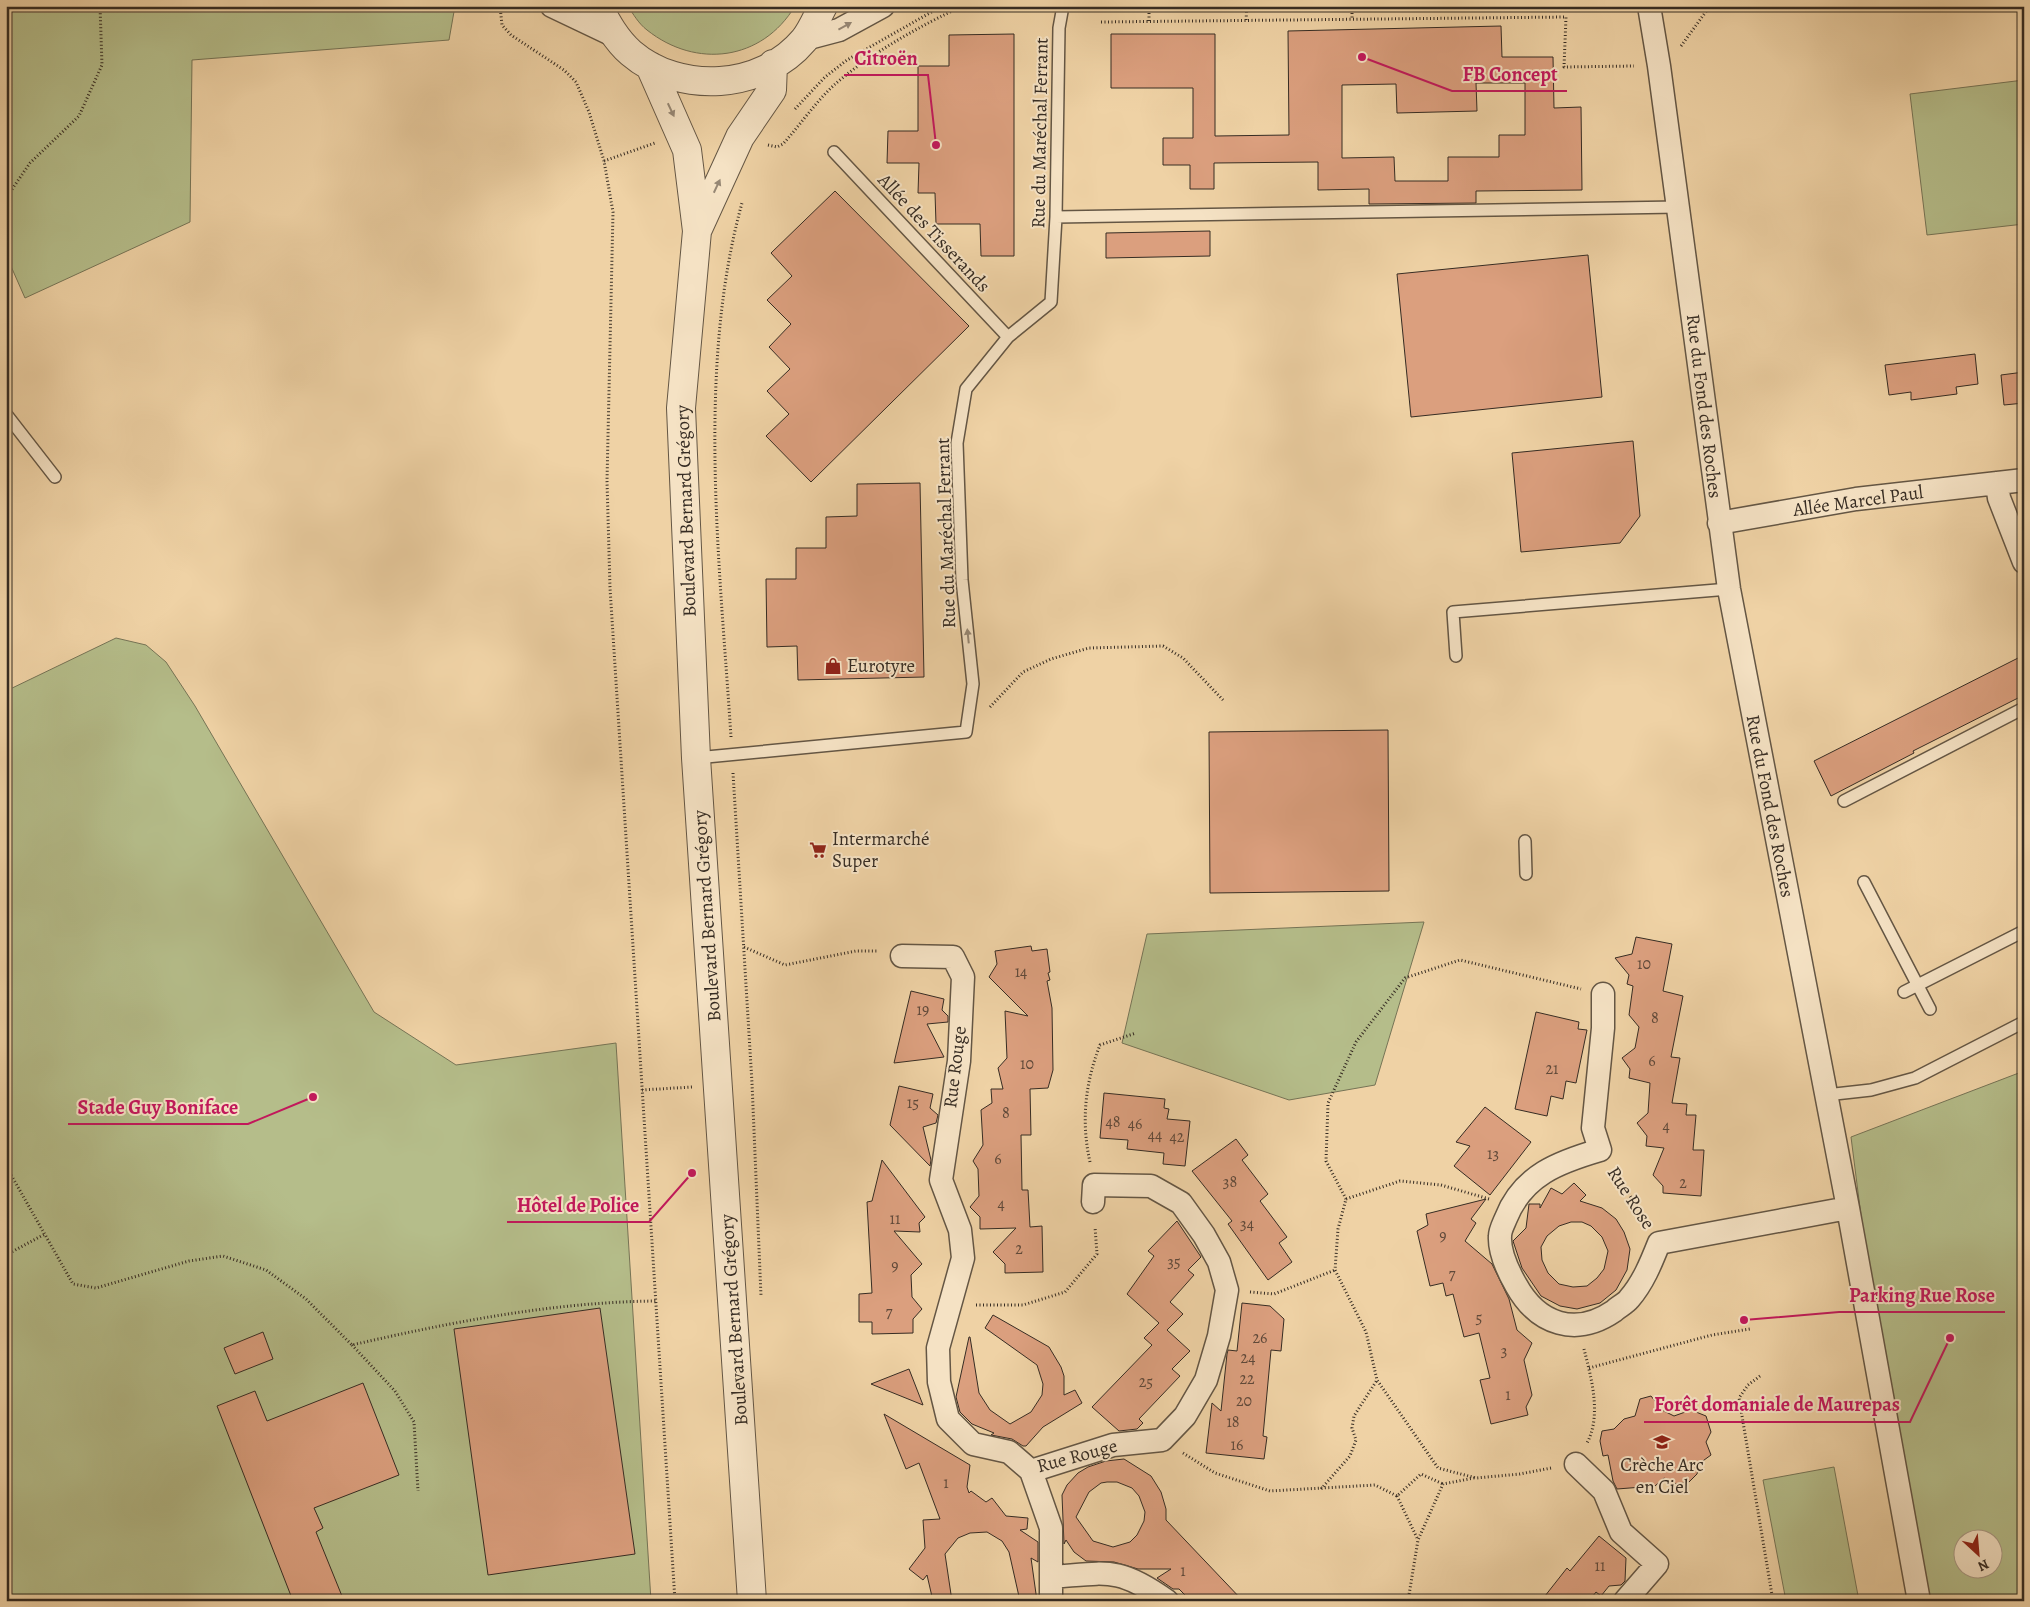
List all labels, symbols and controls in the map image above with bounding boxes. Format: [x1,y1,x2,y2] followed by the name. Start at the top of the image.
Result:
[839,22,852,31] one-way arrow
[1025,37,1055,229] street label: Rue du Maréchal Ferrant
[844,40,928,75] callout: Citroën
[854,45,918,72] text: Citroën
[1452,56,1567,91] callout: FB Concept
[1462,61,1558,88] text: FB Concept
[666,103,675,118] one-way arrow
[871,167,996,298] street label: Allée des Tisserands
[713,179,721,193] one-way arrow
[1680,312,1728,500] street label: Rue du Fond des Roches
[669,404,703,617] street label: Boulevard Bernard Grégory
[930,437,962,629] street label: Rue du Maréchal Ferrant
[1790,479,1925,523] street label: Allée Marcel Paul
[964,627,972,643] one-way arrow
[847,653,915,679] place label: Eurotyre
[823,656,843,676] shop icon: Eurotyre
[1740,712,1800,900] street label: Rue du Fond des Roches
[687,809,727,1023] street label: Boulevard Bernard Grégory
[832,826,930,874] place label: Intermarché Super
[808,840,828,860] supermarket icon: Intermarché Super
[1637,953,1651,975] house number: 10
[1015,961,1027,983] house number: 14
[917,999,929,1021] house number: 19
[1651,1007,1659,1029] house number: 8
[937,1025,973,1109] street label: Rue Rouge
[1648,1050,1656,1072] house number: 6
[1020,1053,1034,1075] house number: 10
[1545,1058,1559,1080] house number: 21
[68,1089,248,1124] callout: Stade Guy Boniface
[907,1092,919,1114] house number: 15
[78,1094,238,1121] text: Stade Guy Boniface
[1002,1102,1010,1124] house number: 8
[1105,1111,1121,1133] house number: 48
[1128,1113,1142,1135] house number: 46
[1662,1115,1670,1137] house number: 4
[1148,1124,1162,1146] house number: 44
[1170,1126,1185,1148] house number: 42
[1487,1143,1499,1165] house number: 13
[994,1148,1002,1170] house number: 6
[1601,1161,1661,1235] street label: Rue Rose
[1223,1171,1237,1193] house number: 38
[1679,1172,1687,1194] house number: 2
[507,1187,649,1222] callout: Hôtel de Police
[517,1192,639,1219] text: Hôtel de Police
[997,1193,1005,1215] house number: 4
[890,1208,901,1230] house number: 11
[714,1213,754,1427] street label: Boulevard Bernard Grégory
[1240,1213,1254,1235] house number: 34
[1439,1225,1447,1247] house number: 9
[1015,1238,1023,1260] house number: 2
[1167,1251,1181,1273] house number: 35
[891,1255,899,1277] house number: 9
[1449,1263,1456,1285] house number: 7
[1839,1277,2005,1312] callout: Parking Rue Rose
[1849,1282,1995,1309] text: Parking Rue Rose
[886,1301,893,1323] house number: 7
[1476,1307,1483,1329] house number: 5
[1253,1327,1268,1349] house number: 26
[1501,1340,1507,1362] house number: 3
[1241,1347,1255,1369] house number: 24
[1239,1368,1255,1390] house number: 22
[1139,1371,1153,1393] house number: 25
[1505,1384,1511,1406] house number: 1
[1644,1387,1910,1422] callout: Forêt domaniale de Maurepas
[1236,1390,1252,1412] house number: 20
[1654,1391,1900,1418] text: Forêt domaniale de Maurepas
[1226,1411,1240,1433] house number: 18
[1652,1432,1672,1452] school or university icon: Crèche Arc en Ciel
[1034,1433,1120,1479] street label: Rue Rouge
[1231,1434,1243,1456] house number: 16
[1620,1452,1704,1500] place label: Crèche Arc en Ciel
[943,1472,949,1494] house number: 1
[1952,1530,2002,1580] north arrow
[1975,1554,1992,1576] text: N
[1595,1555,1606,1577] house number: 11
[1180,1560,1186,1582] house number: 1

